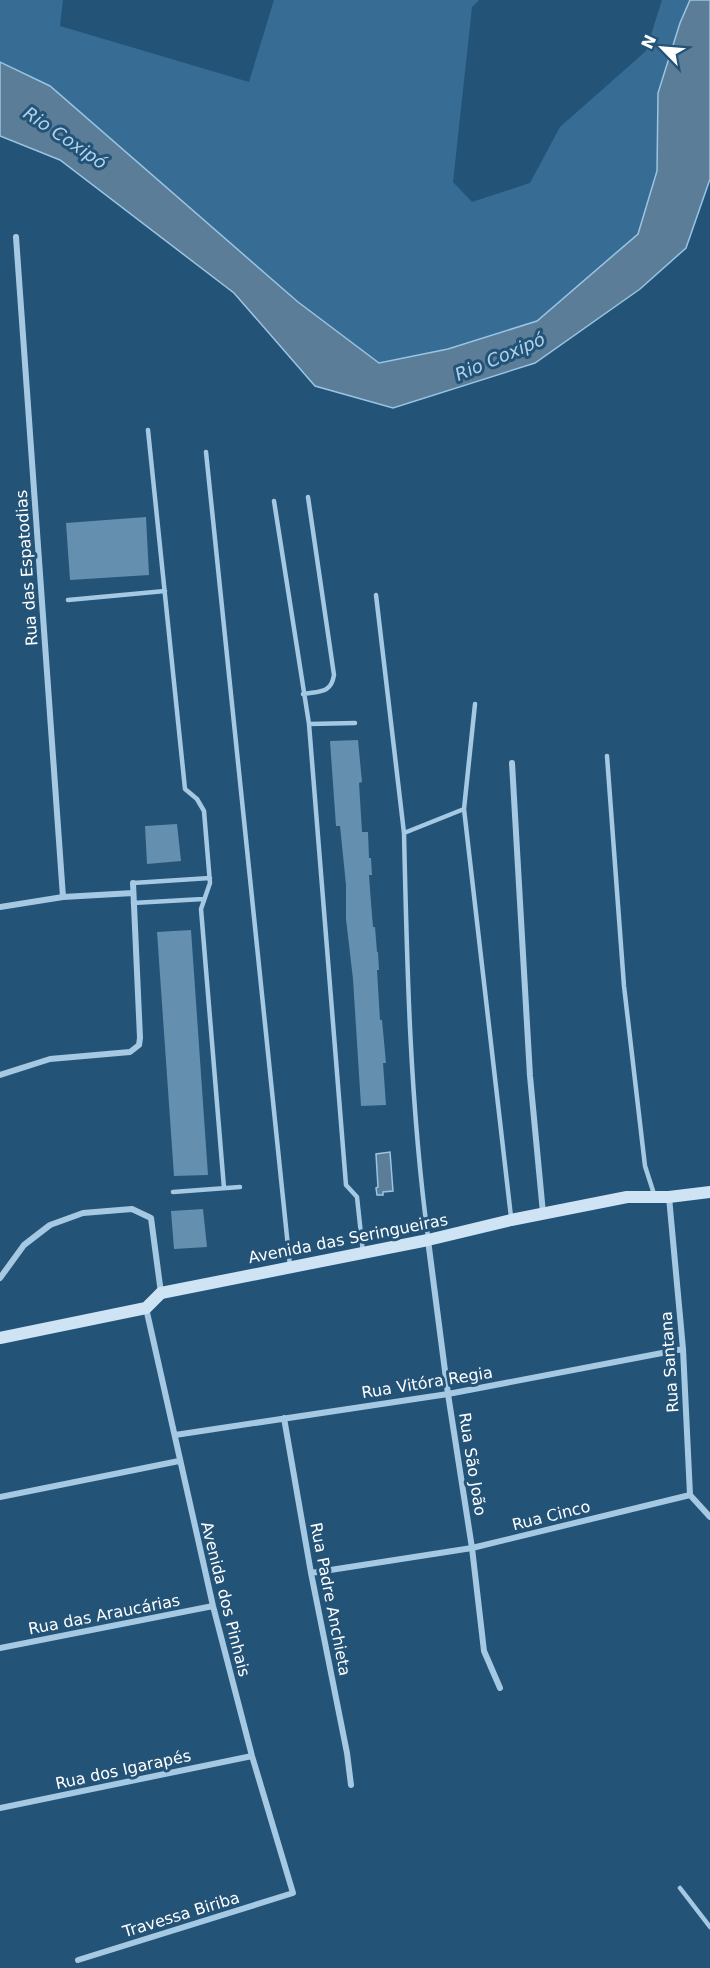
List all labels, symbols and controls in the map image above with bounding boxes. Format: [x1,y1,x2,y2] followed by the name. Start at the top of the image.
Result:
[632,18,692,78] north arrow
[637,32,660,52] text: N
[20,102,111,173] water label: Rio Coxipó
[452,328,548,385] water label: Rio Coxipó
[12,489,41,646] street label: Rua das Espatodias
[247,1210,449,1267] street label: Avenida das Seringueiras
[656,1311,683,1413] street label: Rua Santana
[360,1363,494,1402] street label: Rua Vitóra Regia
[455,1411,490,1517] street label: Rua São João
[510,1497,592,1534] street label: Rua Cinco
[197,1520,254,1679] street label: Avenida dos Pinhais
[306,1521,355,1677] street label: Rua Padre Anchieta
[27,1590,182,1639] street label: Rua das Araucárias
[54,1746,193,1793] street label: Rua dos Igarapés
[120,1888,242,1942] street label: Travessa Biriba

